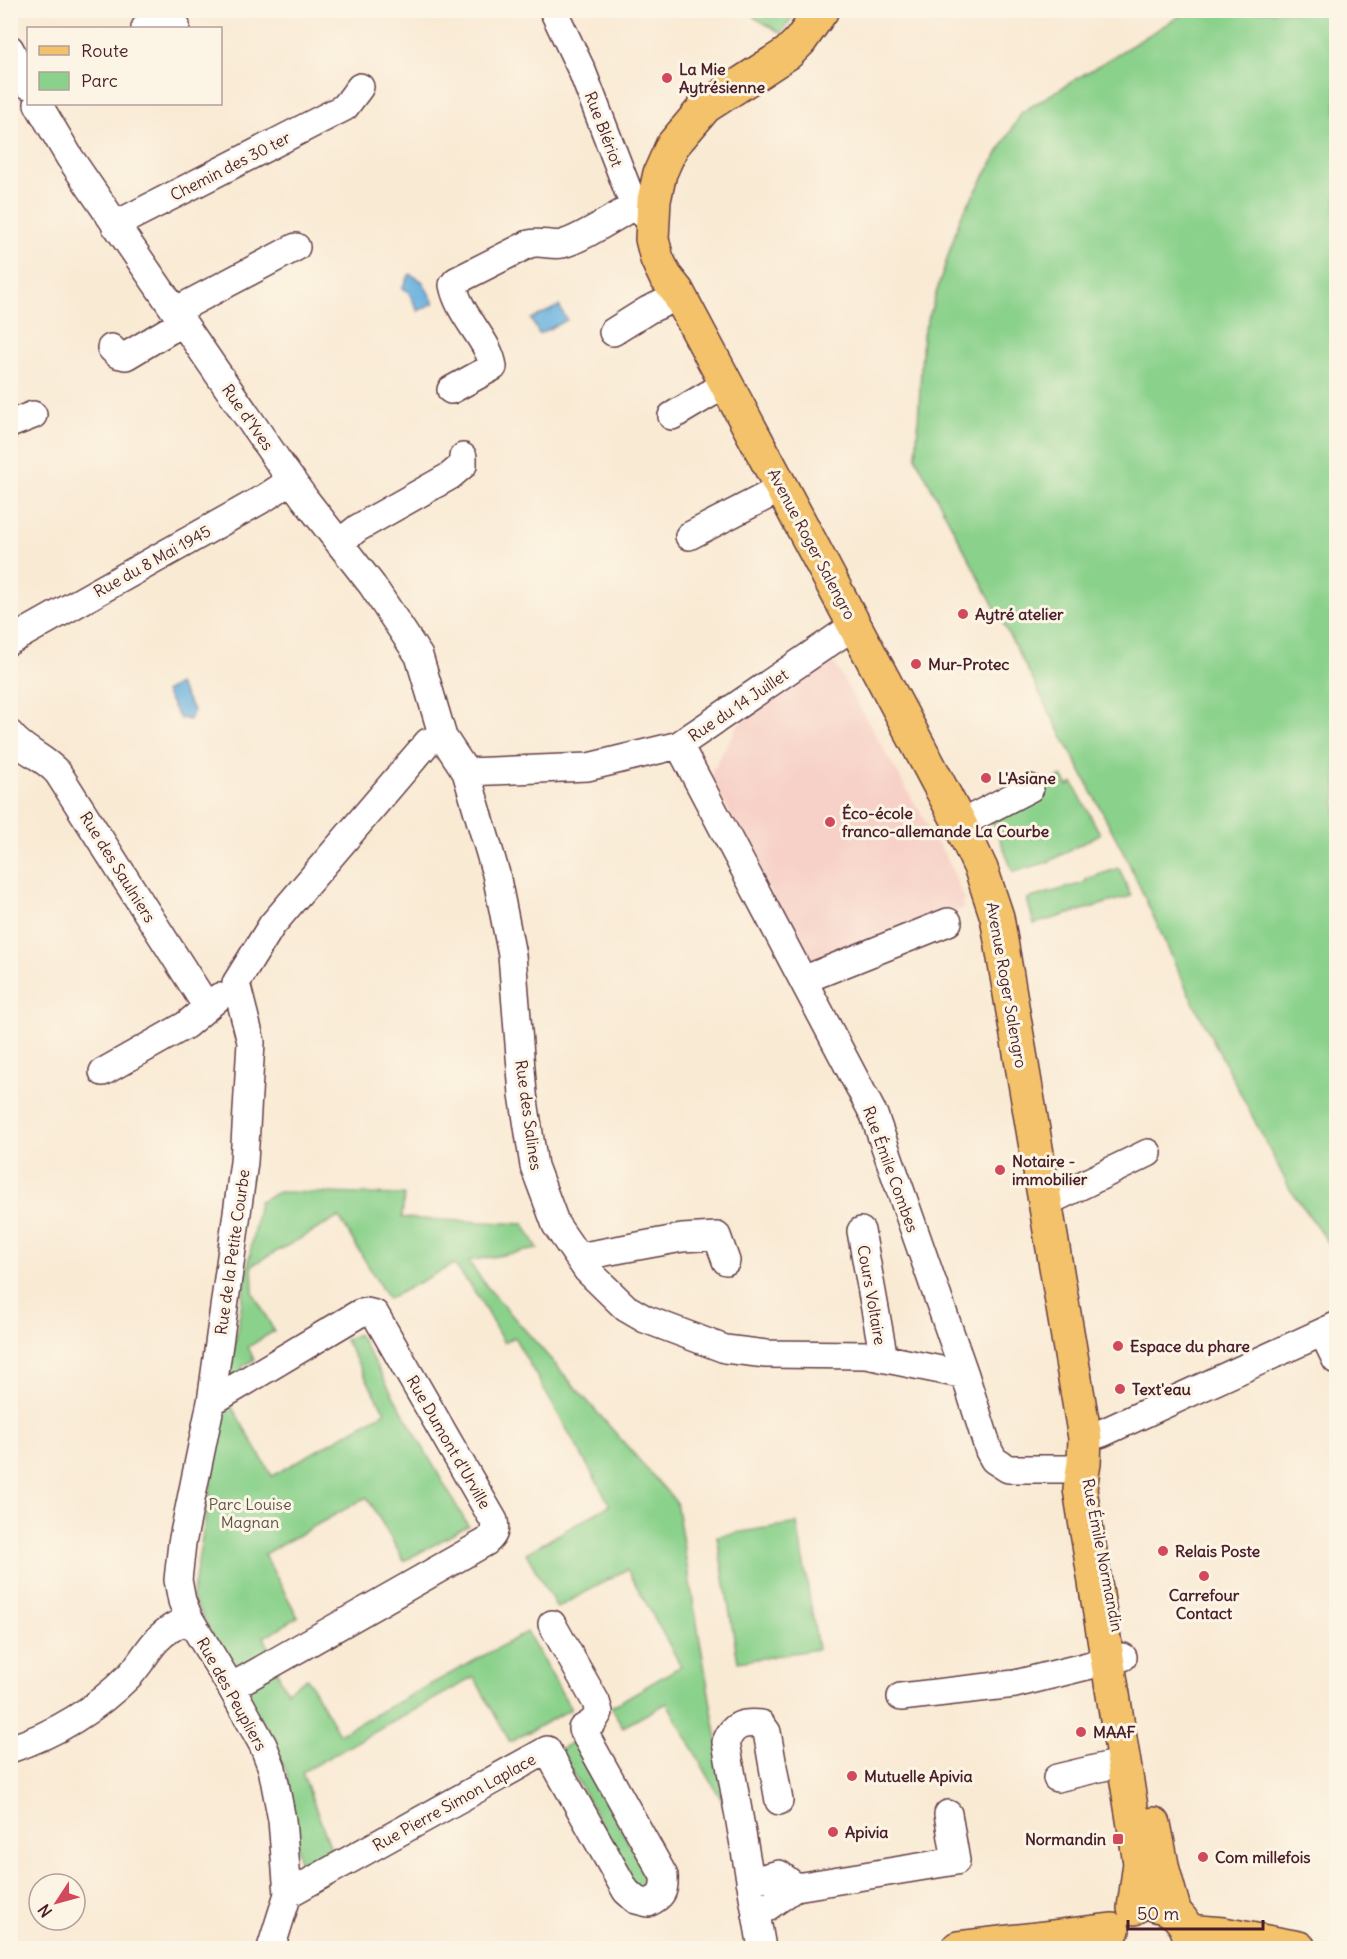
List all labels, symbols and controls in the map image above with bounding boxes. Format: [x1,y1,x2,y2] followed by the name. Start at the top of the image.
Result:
[27,27,222,105] legend
[81,39,129,62] text: Route
[679,59,765,98] place label: La Mie Aytrésienne
[81,69,118,92] text: Parc
[660,71,674,85] marker: La Mie Aytrésienne
[581,89,628,170] street label: Rue Blériot
[167,127,294,205] street label: Chemin des 30 ter
[218,380,278,454] street label: Rue d'Yves
[764,465,860,623] street label: Avenue Roger Salengro
[90,521,214,601] street label: Rue du 8 Mai 1945
[975,604,1064,625] place label: Aytré atelier
[956,607,970,621] marker: Aytré atelier
[928,654,1010,674] place label: Mur-Protec
[909,657,923,671] marker: Mur-Protec
[684,664,792,746] street label: Rue du 14 Juillet
[998,768,1056,788] place label: L'Asiane
[979,771,993,785] marker: L'Asiane
[842,803,1050,841] place label: Éco-école franco-allemande La Courbe
[76,808,160,926] street label: Rue des Saulniers
[823,815,837,829] marker: Éco-école franco-allemande La Courbe
[983,900,1031,1070] street label: Avenue Roger Salengro
[511,1059,547,1171] street label: Rue des Salines
[859,1103,923,1235] street label: Rue Émile Combes
[1012,1151,1088,1189] place label: Notaire - immobilier
[993,1163,1007,1177] marker: Notaire - immobilier
[210,1168,254,1336] street label: Rue de la Petite Courbe
[853,1243,891,1347] street label: Cours Voltaire
[1130,1336,1250,1357] place label: Espace du phare
[1111,1339,1125,1353] marker: Espace du phare
[403,1372,495,1512] street label: Rue Dumont d'Urville
[1132,1379,1191,1399] place label: Text'eau
[1113,1382,1127,1396] marker: Text'eau
[1078,1477,1128,1633] street label: Rue Émile Normandin
[208,1494,292,1532] park label: Parc Louise Magnan
[1175,1541,1261,1561] place label: Relais Poste
[1156,1544,1170,1558] marker: Relais Poste
[1197,1569,1211,1583] marker: Carrefour Contact
[1169,1585,1240,1623] place label: Carrefour Contact
[193,1634,271,1754] street label: Rue des Peupliers
[1093,1722,1136,1742] place label: MAAF
[1074,1725,1088,1739] marker: MAAF
[369,1749,539,1855] street label: Rue Pierre Simon Laplace
[864,1766,973,1787] place label: Mutuelle Apivia
[845,1769,859,1783] marker: Mutuelle Apivia
[845,1822,888,1843] place label: Apivia
[826,1825,840,1839] marker: Apivia
[1025,1829,1106,1849] place label: Normandin
[1111,1832,1125,1846] marker: Normandin
[1215,1847,1311,1867] place label: Com millefois
[1196,1850,1210,1864] marker: Com millefois
[27,1872,87,1932] north arrow
[1128,1893,1263,1931] scale bar
[34,1900,56,1921] text: N
[1137,1902,1179,1925] text: 50 m

